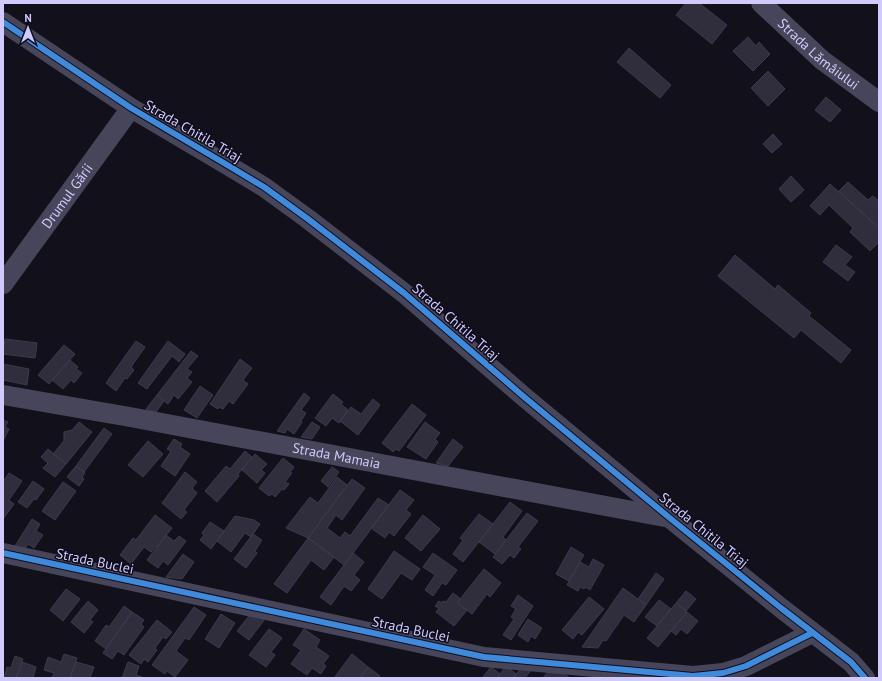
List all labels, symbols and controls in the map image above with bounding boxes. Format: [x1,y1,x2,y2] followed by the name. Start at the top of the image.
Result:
[8,8,48,48] north arrow
[24,11,32,25] text: N
[774,14,863,93] street label: Strada Lămâiului
[141,96,245,166] street label: Strada Chitila Triaj
[37,160,97,232] street label: Drumul Gării
[409,279,503,365] street label: Strada Chitila Triaj
[291,439,382,473] street label: Strada Mamaia
[656,488,752,572] street label: Strada Chitila Triaj
[54,544,136,578] street label: Strada Buclei
[370,612,452,646] street label: Strada Buclei

